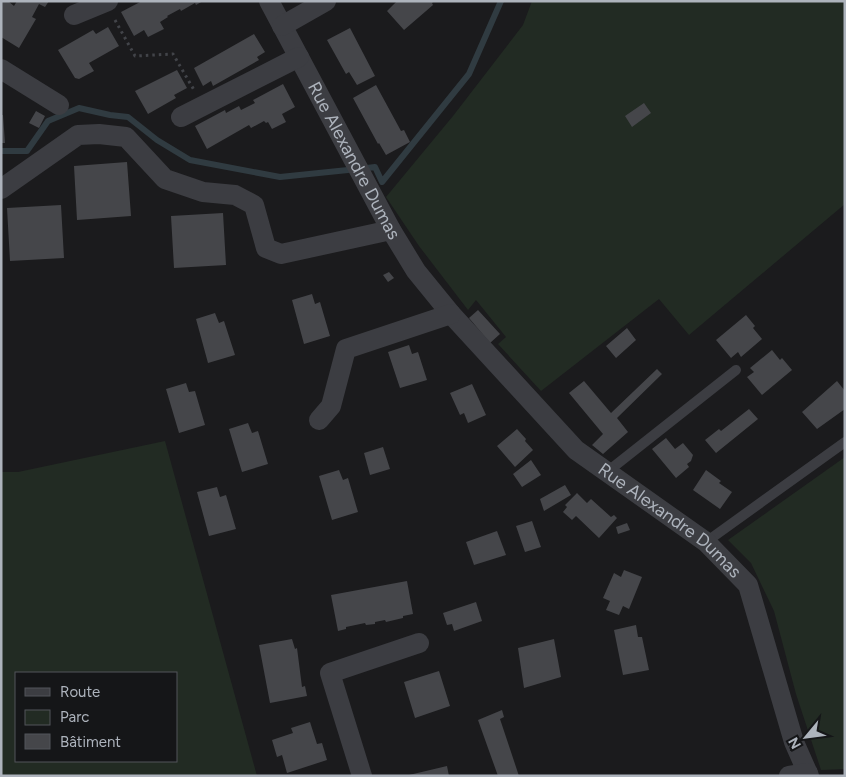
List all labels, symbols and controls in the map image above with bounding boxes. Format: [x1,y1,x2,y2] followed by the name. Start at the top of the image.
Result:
[303,78,405,244] street label: Rue Alexandre Dumas
[594,458,746,582] street label: Rue Alexandre Dumas
[15,672,178,762] legend
[60,683,100,701] text: Route
[60,708,89,726] text: Parc
[781,712,831,762] north arrow
[60,733,121,751] text: Bâtiment
[785,734,805,752] text: N

